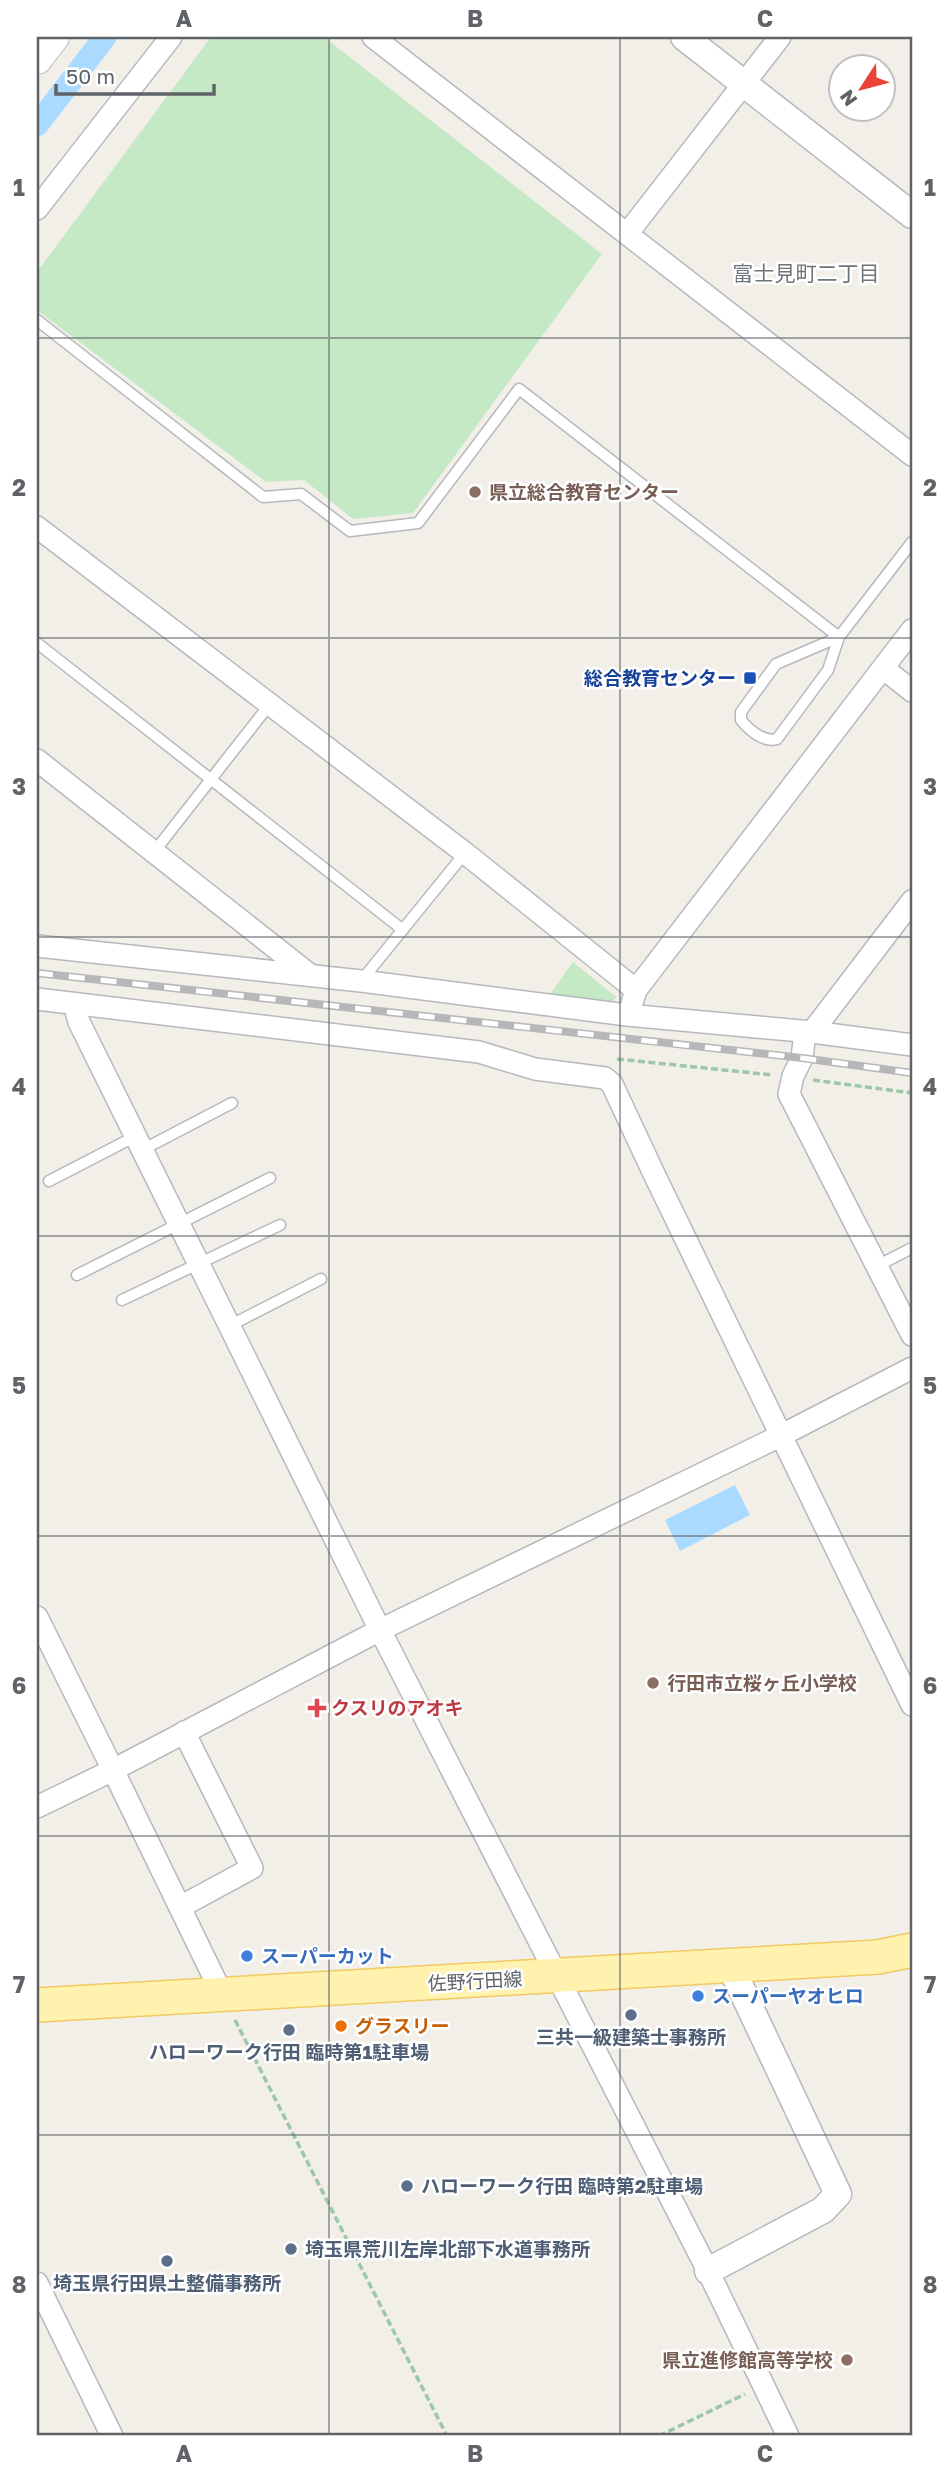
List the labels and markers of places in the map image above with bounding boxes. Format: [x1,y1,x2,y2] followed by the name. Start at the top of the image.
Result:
[489,480,679,503] place label: 県立総合教育センター
[467,484,483,500] marker: 県立総合教育センター
[584,666,736,689] place label: 総合教育センター
[742,670,758,686] marker: 総合教育センター
[667,1671,857,1694] place label: 行田市立桜ヶ丘小学校
[645,1675,661,1691] marker: 行田市立桜ヶ丘小学校
[331,1696,463,1719] place label: クスリのアオキ
[309,1700,325,1716] marker: クスリのアオキ
[261,1944,394,1967] place label: スーパーカット
[239,1948,255,1964] marker: スーパーカット
[712,1984,864,2007] place label: スーパーヤオヒロ
[690,1988,706,2004] marker: スーパーヤオヒロ
[623,2007,639,2023] marker: 三共一級建築士事務所
[355,2014,450,2037] place label: グラスリー
[333,2018,349,2034] marker: グラスリー
[281,2022,297,2038] marker: ハローワーク行田 臨時第1駐車場
[536,2025,726,2048] place label: 三共一級建築士事務所
[149,2040,429,2063] place label: ハローワーク行田 臨時第1駐車場
[421,2174,703,2197] place label: ハローワーク行田 臨時第2駐車場
[399,2178,415,2194] marker: ハローワーク行田 臨時第2駐車場
[305,2237,590,2260] place label: 埼玉県荒川左岸北部下水道事務所
[283,2241,299,2257] marker: 埼玉県荒川左岸北部下水道事務所
[159,2253,175,2269] marker: 埼玉県行田県土整備事務所
[53,2271,281,2294] place label: 埼玉県行田県土整備事務所
[662,2348,833,2371] place label: 県立進修館高等学校
[839,2352,855,2368] marker: 県立進修館高等学校

